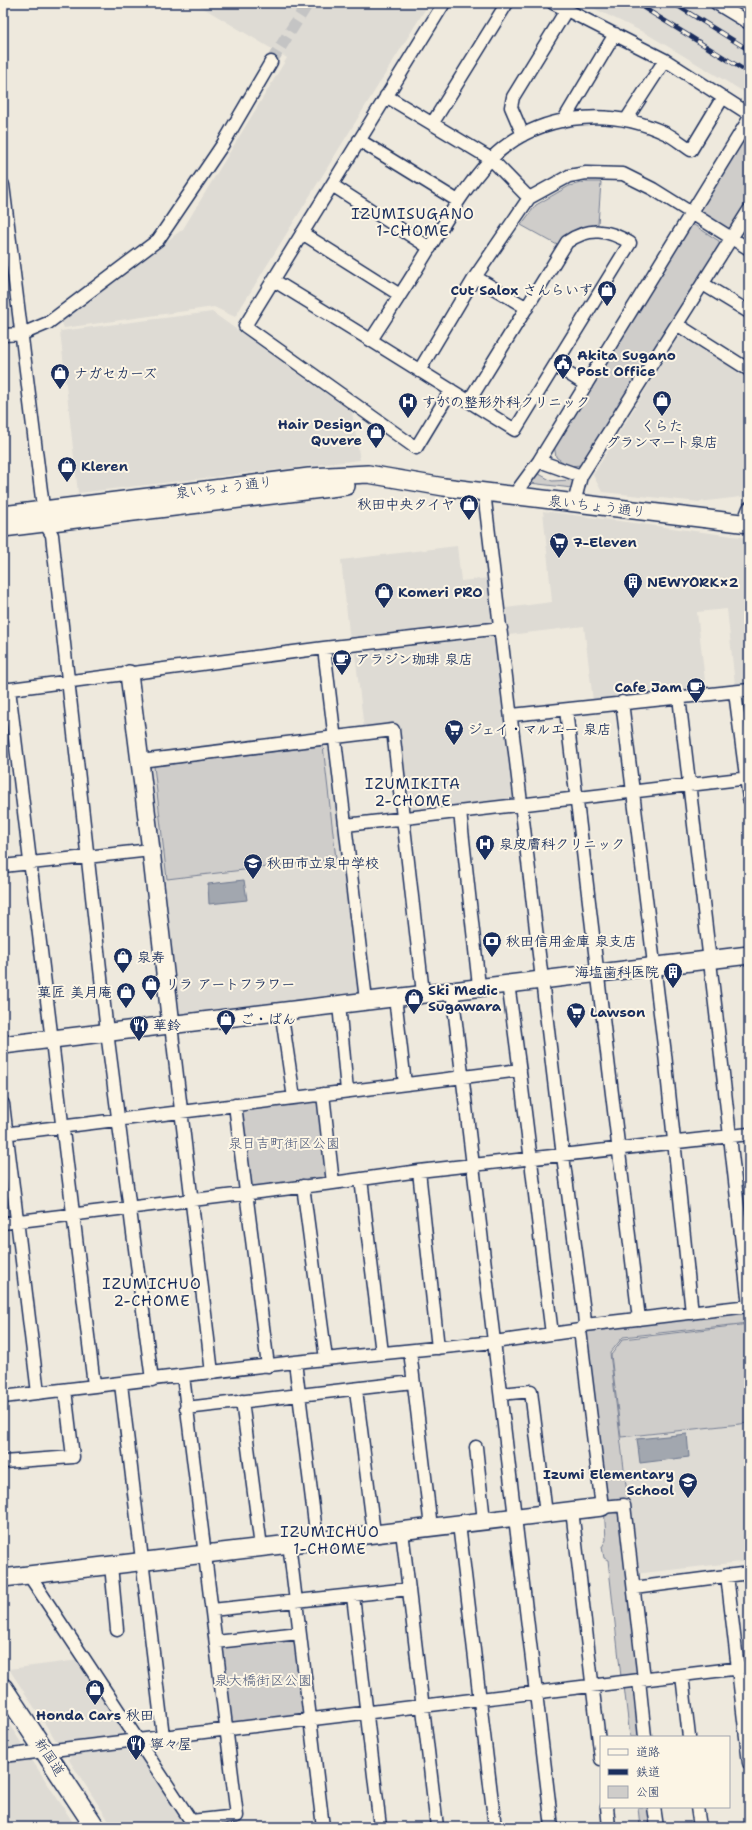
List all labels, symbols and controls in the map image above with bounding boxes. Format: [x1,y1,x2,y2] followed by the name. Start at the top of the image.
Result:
[351,204,475,241] district label: IZUMISUGANO 1-CHOME
[596,279,618,307] shop icon: Cut Salox さんらいず
[451,281,593,299] place label: Cut Salox さんらいず
[577,346,676,380] place label: Akita Sugano Post Office
[552,352,574,380] public building icon: Akita Sugano Post Office
[49,362,71,390] shop icon: ナガセカーズ
[74,364,157,382] place label: ナガセカーズ
[651,389,673,417] shop icon: くらた グランマート泉店
[397,391,419,419] hospital icon: すがの整形外科クリニック
[422,393,590,411] place label: すがの整形外科クリニック
[278,415,362,449] place label: Hair Design Quvere
[606,417,718,451] place label: くらた グランマート泉店
[365,421,387,449] shop icon: Hair Design Quvere
[56,455,78,483] shop icon: Kleren
[81,457,128,475] place label: Kleren
[174,472,274,502] street label: 泉いちょう通り
[547,491,647,521] street label: 泉いちょう通り
[458,493,480,521] shop icon: 秋田中央タイヤ
[358,495,455,513] place label: 秋田中央タイヤ
[548,531,570,559] supermarket icon: 7-Eleven
[573,533,637,551] place label: 7-Eleven
[622,571,644,599] building icon: NEWYORK×2
[647,573,739,591] place label: NEWYORK×2
[373,581,395,609] shop icon: Komeri PRO
[398,583,483,601] place label: Komeri PRO
[331,648,353,676] cafe icon: アラジン珈琲 泉店
[356,650,473,668] place label: アラジン珈琲 泉店
[685,676,707,704] cafe icon: Cafe Jam
[615,678,682,696] place label: Cafe Jam
[443,718,465,746] supermarket icon: ジェイ・マルエー 泉店
[468,720,611,738] place label: ジェイ・マルエー 泉店
[365,774,461,811] district label: IZUMIKITA 2-CHOME
[474,833,496,861] hospital icon: 泉皮膚科クリニック
[499,835,625,853] place label: 泉皮膚科クリニック
[242,852,264,880] school or university icon: 秋田市立泉中学校
[267,854,379,872] place label: 秋田市立泉中学校
[481,930,503,958] bank icon: 秋田信用金庫 泉支店
[506,932,637,950] place label: 秋田信用金庫 泉支店
[112,946,134,974] shop icon: 泉寿
[137,948,165,966] place label: 泉寿
[662,961,684,989] building icon: 海塩歯科医院
[575,963,659,981] place label: 海塩歯科医院
[140,973,162,1001] shop icon: リラ アートフラワー
[165,975,295,993] place label: リラ アートフラワー
[115,981,137,1009] shop icon: 菓匠 美月庵
[428,981,502,1015] place label: Ski Medic Sugawara
[37,983,112,1001] place label: 菓匠 美月庵
[403,987,425,1015] shop icon: Ski Medic Sugawara
[565,1001,587,1029] supermarket icon: Lawson
[590,1003,645,1021] place label: Lawson
[215,1008,237,1036] shop icon: ご・ぱん
[240,1010,296,1028] place label: ご・ぱん
[128,1014,150,1042] restaurant icon: 華鈴
[153,1016,181,1034] place label: 華鈴
[228,1134,340,1152] park label: 泉日吉町街区公園
[102,1274,202,1311] district label: IZUMICHUO 2-CHOME
[543,1465,674,1499] place label: Izumi Elementary School
[677,1471,699,1499] school or university icon: Izumi Elementary School
[280,1522,380,1559] district label: IZUMICHUO 1-CHOME
[214,1671,312,1689] park label: 泉大橋街区公園
[84,1678,106,1706] shop icon: Honda Cars 秋田
[36,1706,154,1724] place label: Honda Cars 秋田
[125,1733,147,1761] restaurant icon: 寧々屋
[31,1734,69,1780] street label: 新国道
[150,1735,192,1753] place label: 寧々屋
[600,1736,730,1808] legend
[636,1744,660,1760] text: 道路
[636,1764,660,1780] text: 鉄道
[636,1784,660,1800] text: 公園

